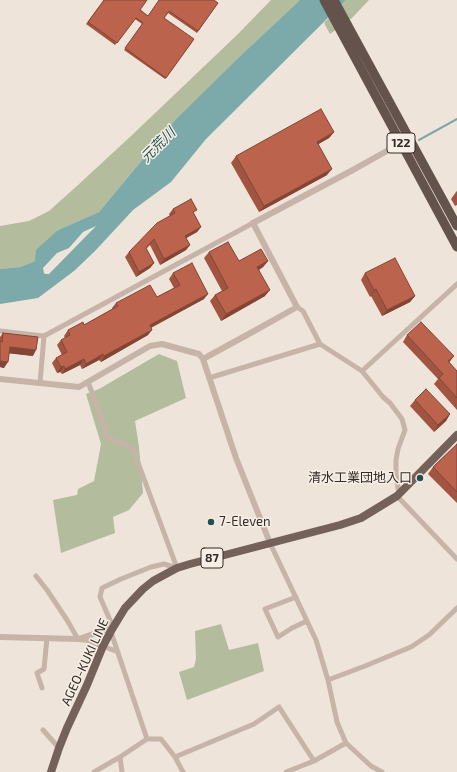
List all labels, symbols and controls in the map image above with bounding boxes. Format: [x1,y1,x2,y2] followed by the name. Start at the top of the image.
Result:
[137,124,179,166] water label: 元荒川
[387,133,415,153] road number: 122
[308,470,412,486] place label: 清水工業団地入口
[415,473,425,483] marker: 清水工業団地入口
[219,514,271,530] place label: 7-Eleven
[206,517,216,527] marker: 7-Eleven
[201,548,223,568] road number: 87
[58,616,112,708] street label: AGEO-KUKI LINE

